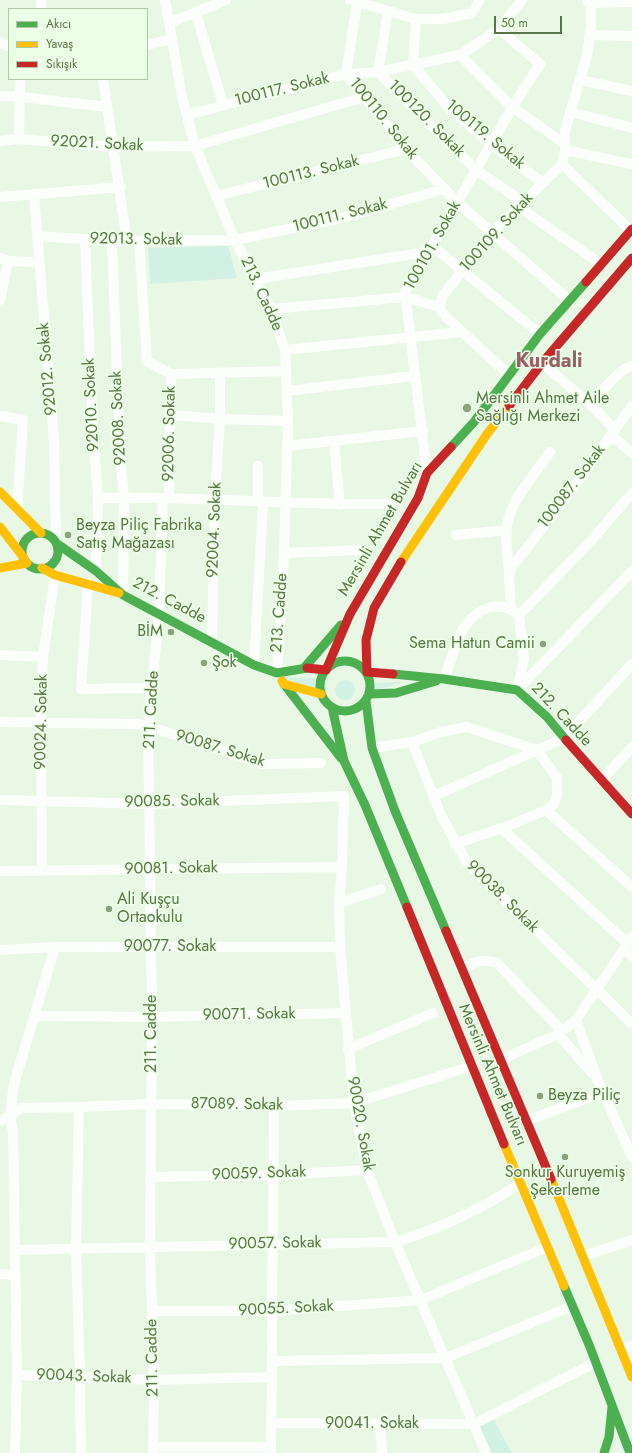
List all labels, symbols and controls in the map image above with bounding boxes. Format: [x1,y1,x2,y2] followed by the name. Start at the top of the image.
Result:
[8,8,148,80] legend
[496,8,564,34] scale bar
[501,14,528,32] text: 50 m
[46,15,71,33] text: Akıcı
[46,35,73,53] text: Yavaş
[46,55,77,73] text: Sıkışık
[233,69,331,111] street label: 100117. Sokak
[344,74,422,164] street label: 100110. Sokak
[383,76,469,162] street label: 100120. Sokak
[441,96,529,174] street label: 100119. Sokak
[50,132,144,156] street label: 92021. Sokak
[261,152,361,194] street label: 100113. Sokak
[456,189,538,277] street label: 100109. Sokak
[291,195,389,237] street label: 100111. Sokak
[401,198,465,294] street label: 100101. Sokak
[90,230,182,250] street label: 92013. Sokak
[235,254,287,334] street label: 213. Cadde
[34,322,62,416] street label: 92012. Sokak
[515,350,583,374] district label: Kurdali
[80,358,104,452] street label: 92010. Sokak
[107,370,131,466] street label: 92008. Sokak
[160,386,180,482] street label: 92006. Sokak
[476,389,609,427] place label: Mersinli Ahmet Aile Sağlığı Merkezi
[461,402,473,414] marker: Mersinli Ahmet Aile Sağlığı Merkezi
[534,441,610,533] street label: 100087. Sokak
[335,458,427,600] street label: Mersinli Ahmet Bulvarı
[204,482,226,578] street label: 92004. Sokak
[76,516,202,554] place label: Beyza Piliç Fabrika Satış Mağazası
[63,530,73,540] marker: Beyza Piliç Fabrika Satış Mağazası
[268,573,292,653] street label: 213. Cadde
[129,574,209,628] street label: 212. Cadde
[137,622,163,642] place label: BİM
[166,627,176,637] marker: BİM
[409,634,535,654] place label: Sema Hatun Camii
[538,639,548,649] marker: Sema Hatun Camii
[212,653,237,673] place label: Şok
[199,658,209,668] marker: Şok
[140,670,164,750] street label: 211. Cadde
[32,674,52,770] street label: 90024. Sokak
[527,679,595,751] street label: 212. Cadde
[173,726,267,772] street label: 90087. Sokak
[124,792,220,812] street label: 90085. Sokak
[462,857,542,937] street label: 90038. Sokak
[124,859,218,879] street label: 90081. Sokak
[117,890,183,928] place label: Ali Kuşçu Ortaokulu
[104,904,114,914] marker: Ali Kuşçu Ortaokulu
[124,937,216,957] street label: 90077. Sokak
[142,995,162,1073] street label: 211. Cadde
[453,1001,531,1149] street label: Mersinli Ahmet Bulvarı
[202,1005,296,1025] street label: 90071. Sokak
[342,1075,378,1173] street label: 90020. Sokak
[548,1086,621,1106] place label: Beyza Piliç
[535,1091,545,1101] marker: Beyza Piliç
[191,1095,283,1115] street label: 87089. Sokak
[560,1152,570,1162] marker: Sonkur Kuruyemiş Şekerleme
[211,1163,307,1185] street label: 90059. Sokak
[505,1163,625,1201] place label: Sonkur Kuruyemiş Şekerleme
[228,1234,322,1254] street label: 90057. Sokak
[238,1297,334,1321] street label: 90055. Sokak
[143,1319,163,1397] street label: 211. Cadde
[36,1366,132,1388] street label: 90043. Sokak
[325,1414,419,1434] street label: 90041. Sokak

